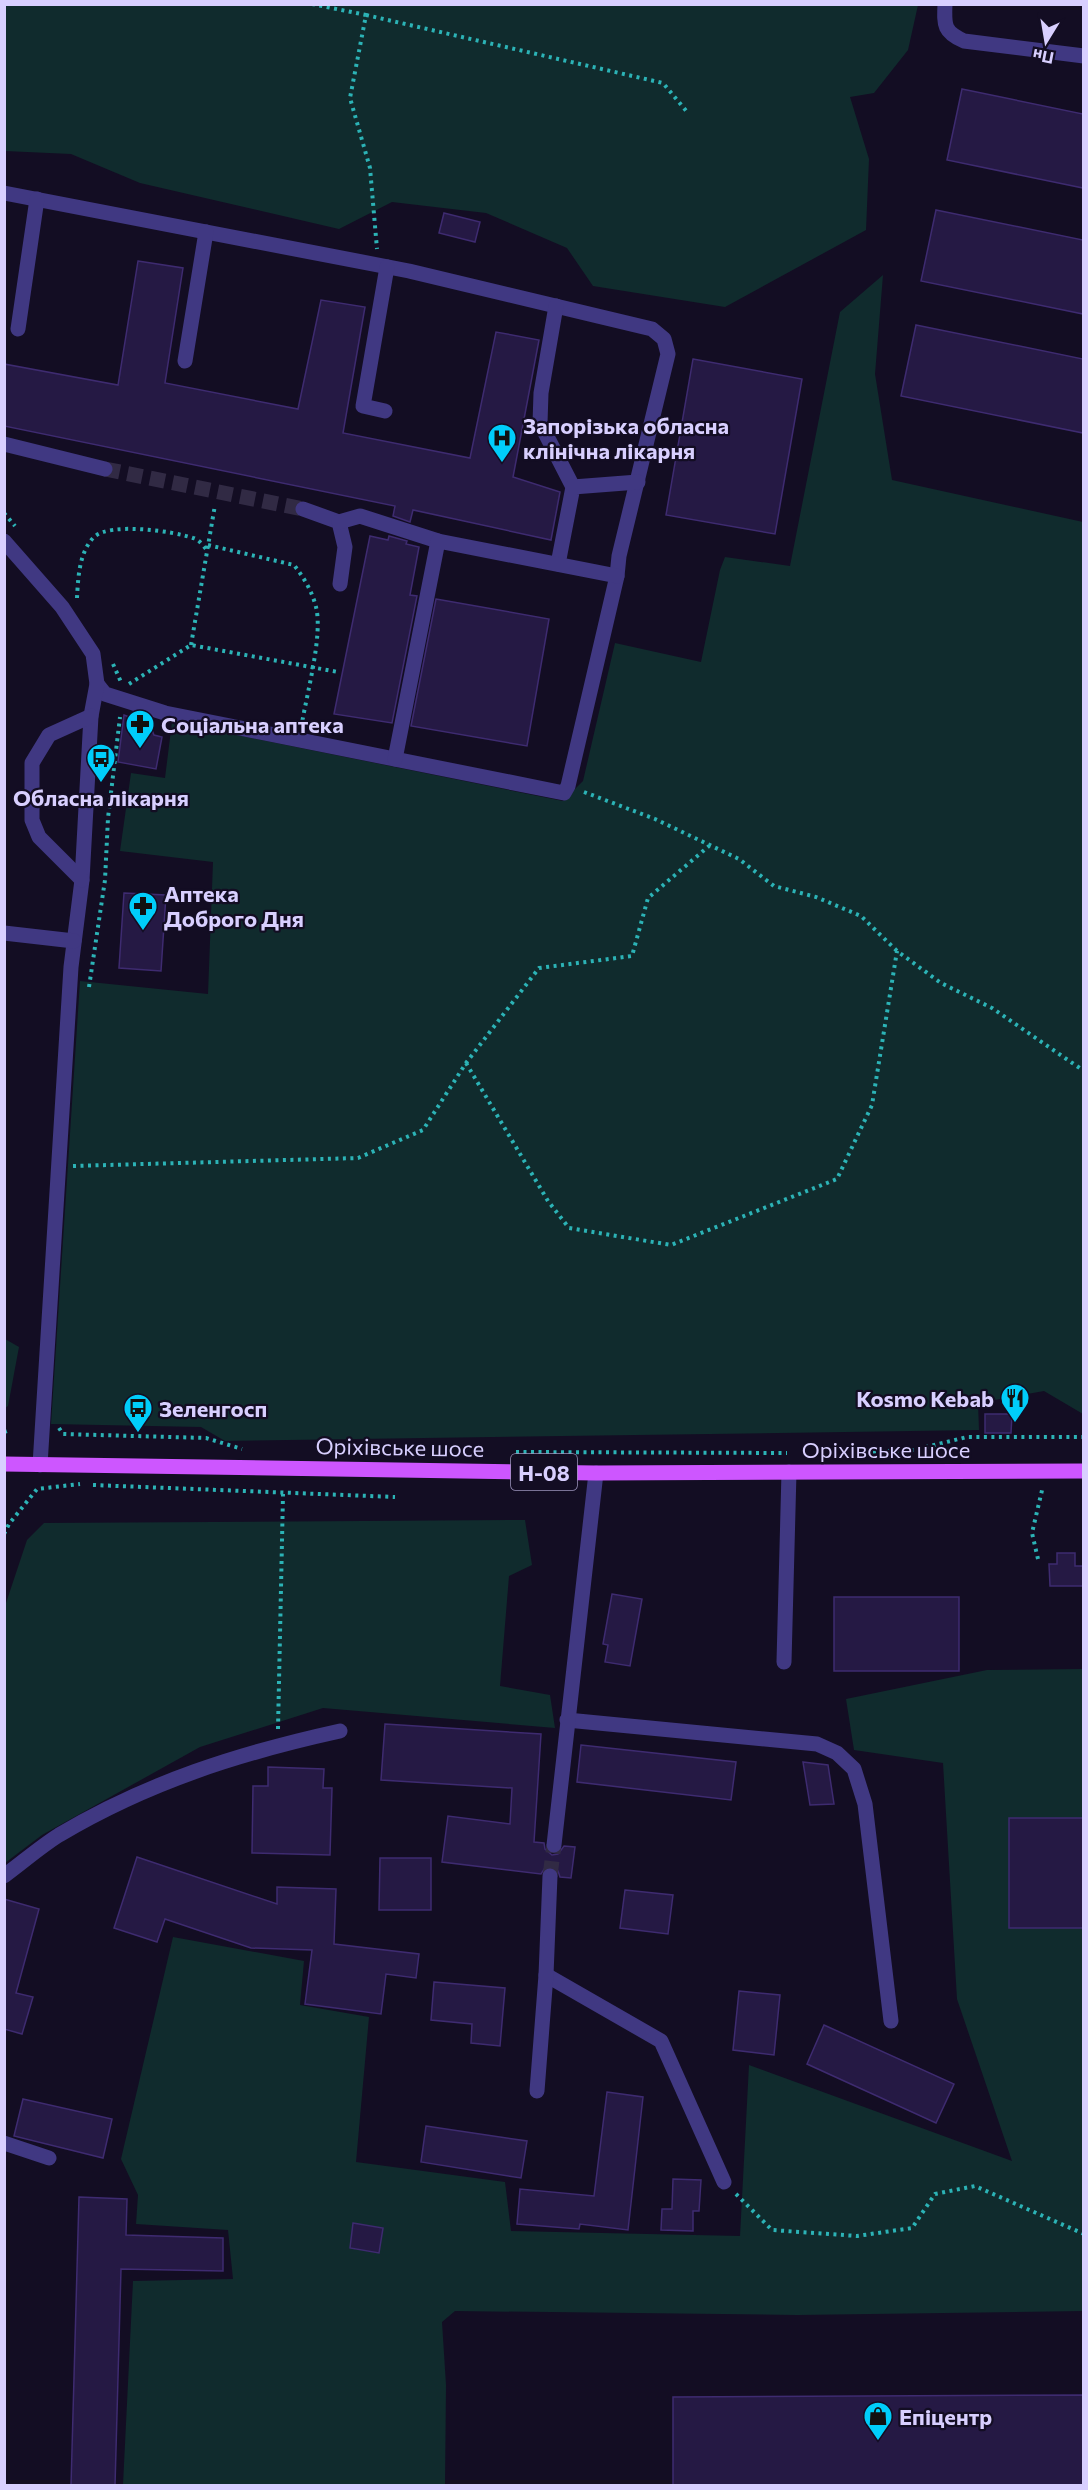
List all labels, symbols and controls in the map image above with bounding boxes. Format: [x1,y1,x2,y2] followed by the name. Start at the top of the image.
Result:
[1016,12,1076,72] north arrow
[1031,46,1055,69] text: Пн
[523,412,729,464] place label: Запорізька обласна клінічна лікарня
[486,422,518,464] hospital icon: Запорізька обласна клінічна лікарня
[124,708,156,750] pharmacy icon: Соціальна аптека
[161,711,344,738] place label: Соціальна аптека
[85,742,117,784] bus stop icon: Обласна лікарня
[13,784,189,811] place label: Обласна лікарня
[164,880,304,932] place label: Аптека Доброго Дня
[127,890,159,932] pharmacy icon: Аптека Доброго Дня
[999,1382,1031,1424] restaurant icon: Kosmo Kebab
[856,1385,994,1412] place label: Kosmo Kebab
[122,1392,154,1434] bus stop icon: Зеленгосп
[159,1395,267,1422] place label: Зеленгосп
[315,1432,485,1462] street label: Оріхівське шосе
[802,1436,970,1463] street label: Оріхівське шосе
[511,1454,577,1490] road number: Н-08
[862,2400,894,2442] shop icon: Епіцентр
[899,2403,992,2430] place label: Епіцентр

